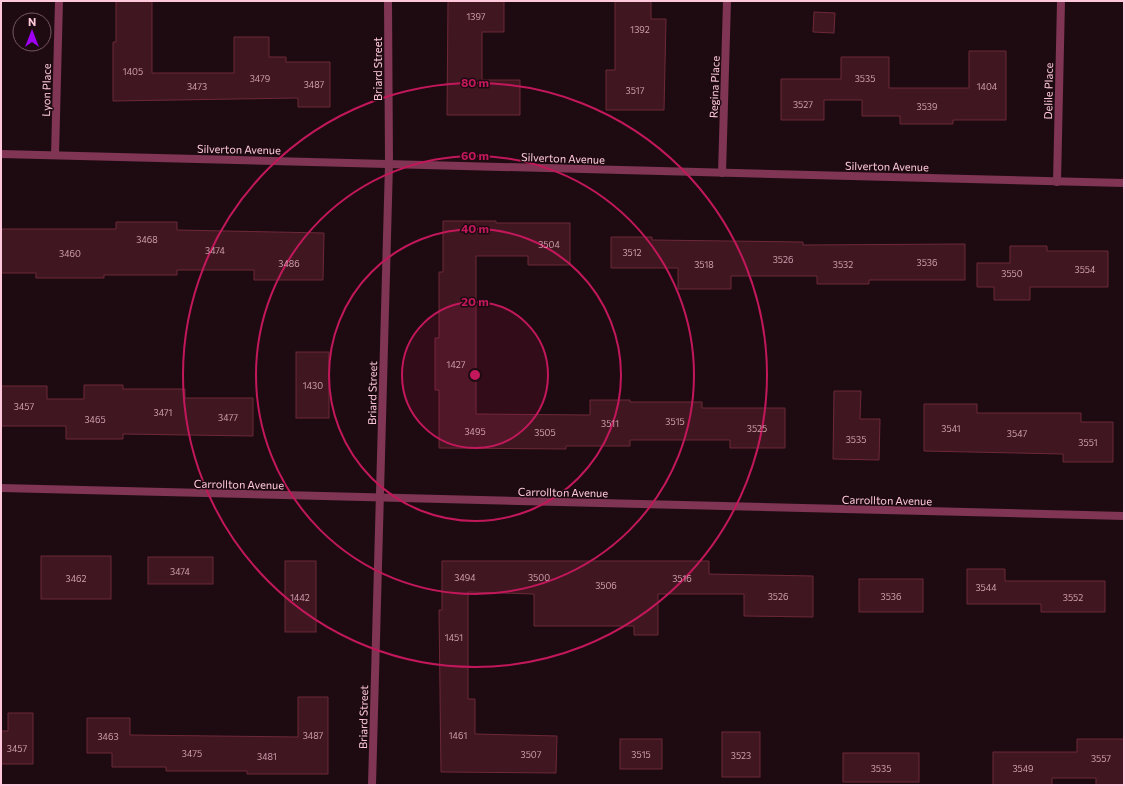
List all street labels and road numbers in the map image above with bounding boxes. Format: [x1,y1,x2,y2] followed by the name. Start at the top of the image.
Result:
[371,37,384,101] street label: Briard Street
[706,55,722,118] street label: Regina Place
[1041,62,1055,120] street label: Delile Place
[39,63,53,117] street label: Lyon Place
[197,142,281,156] street label: Silverton Avenue
[521,150,605,166] street label: Silverton Avenue
[845,159,929,173] street label: Silverton Avenue
[365,360,379,425] street label: Briard Street
[194,477,284,491] street label: Carrollton Avenue
[518,485,608,499] street label: Carrollton Avenue
[842,493,932,507] street label: Carrollton Avenue
[356,684,370,749] street label: Briard Street

